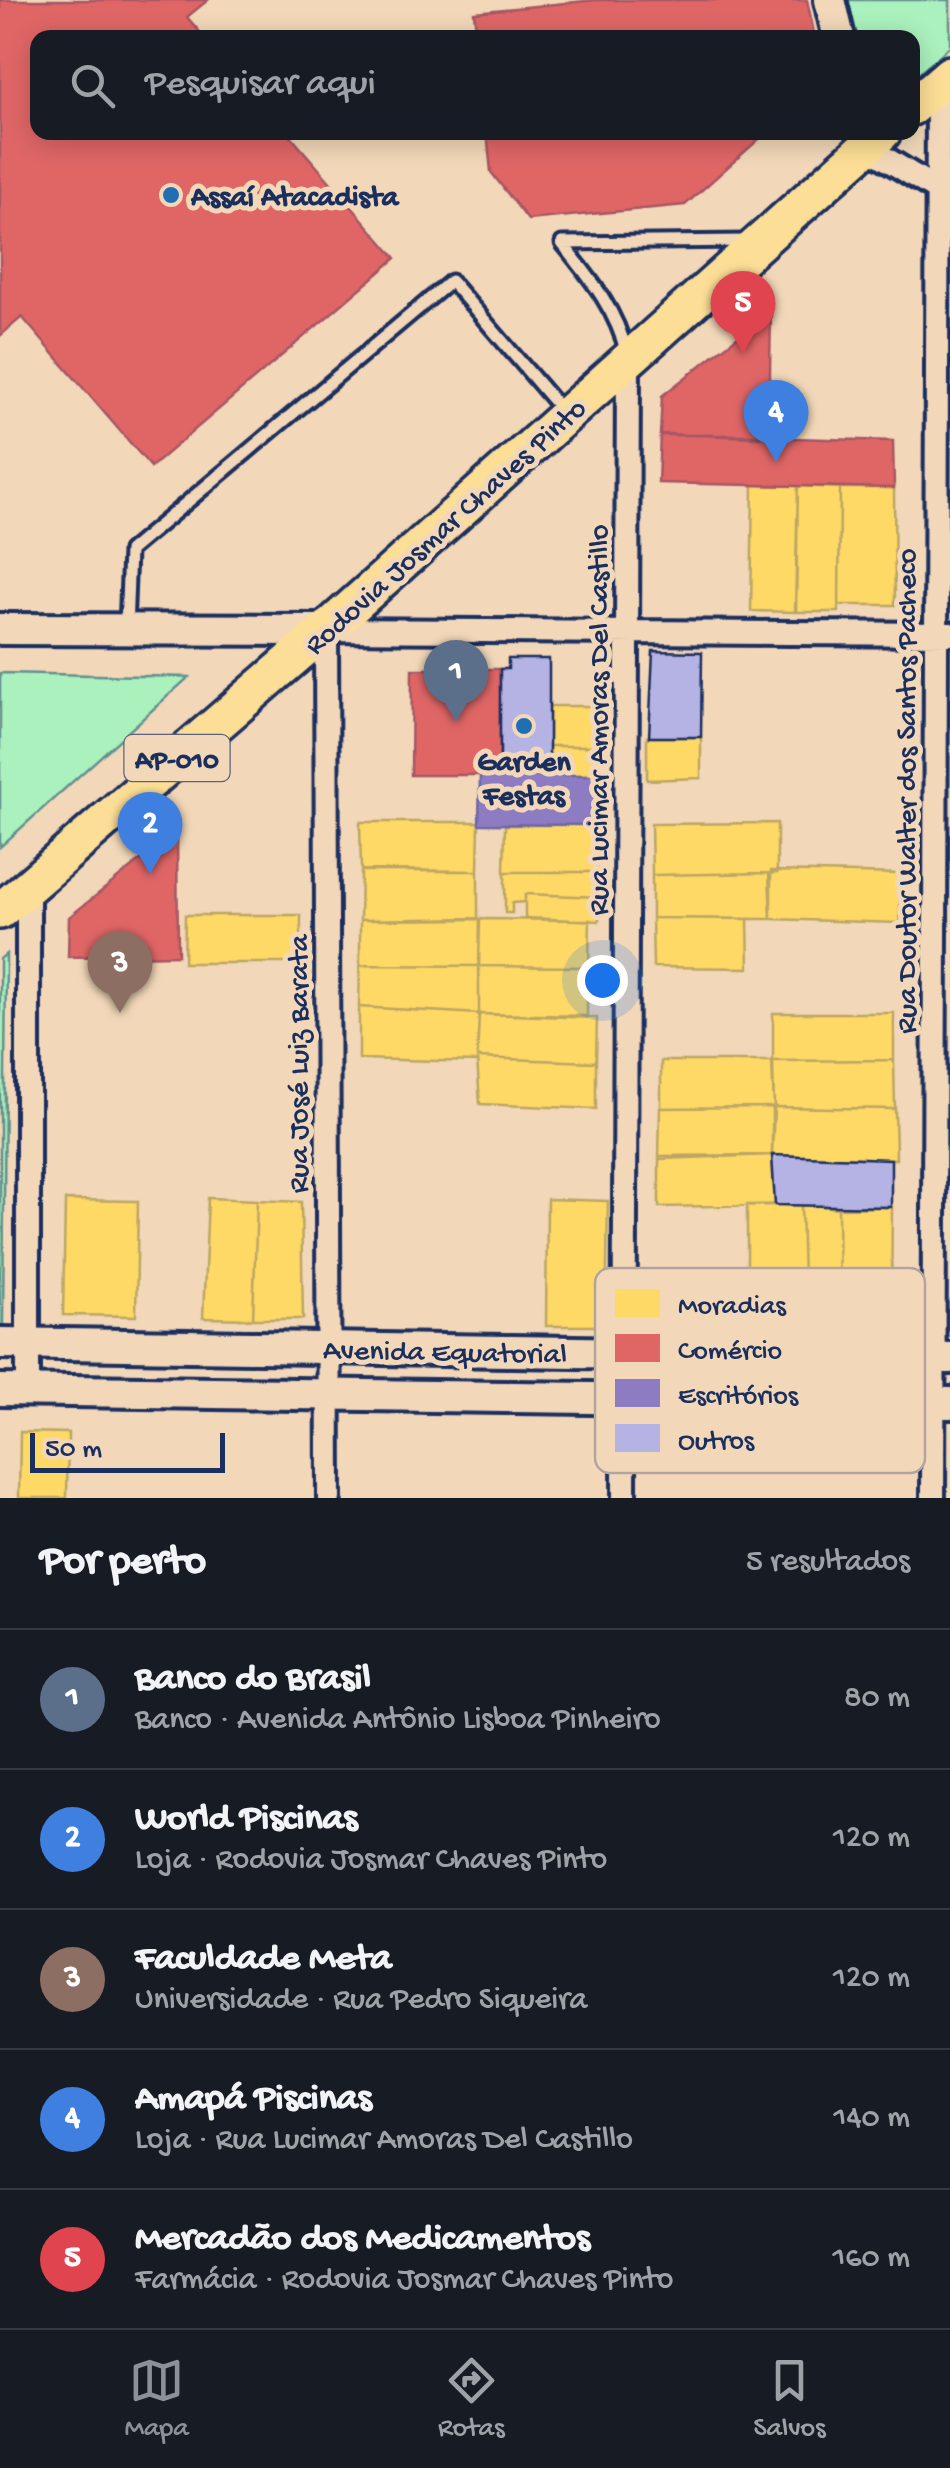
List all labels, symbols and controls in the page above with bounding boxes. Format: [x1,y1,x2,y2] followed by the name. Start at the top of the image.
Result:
[30,30,920,140] search box
[65,58,120,113] icon: search
[145,63,376,107] text: Pesquisar aqui
[190,182,400,217] place label: Assaí Atacadista
[160,184,182,206] marker: Assaí Atacadista
[710,270,776,353] pin: 5
[744,380,808,462] pin: 4
[299,393,595,664] street label: Rodovia Josmar Chaves Pinto
[584,524,619,916] street label: Rua Lucimar Amoras Del Castillo
[892,548,927,1034] street label: Rua Doutor Walter dos Santos Pacheco
[424,640,488,722] pin: 1
[513,715,535,737] marker: Garden Festas
[124,735,230,781] road number: AP-010
[477,747,572,816] place label: Garden Festas
[118,792,182,874] pin: 2
[88,930,152,1013] pin: 3
[284,933,319,1193] street label: Rua José Luiz Barata
[577,955,628,1006] your location
[595,1268,925,1473] legend
[678,1291,786,1324] text: Moradias
[323,1335,567,1374] street label: Avenida Equatorial
[678,1336,782,1369] text: Comércio
[678,1381,799,1414] text: Escritórios
[678,1426,755,1459] text: Outros
[30,1428,225,1472] scale bar
[45,1434,102,1467] text: 50 m
[40,1539,206,1588] text: Por perto
[746,1544,910,1582] text: 5 resultados
[135,1658,371,1702] text: Banco do Brasil
[66,1680,79,1718] text: 1
[844,1680,910,1718] text: 80 m
[135,1702,660,1740] text: Banco · Avenida Antônio Lisboa Pinheiro
[135,1798,358,1842] text: World Piscinas
[65,1820,80,1858] text: 2
[833,1820,910,1858] text: 120 m
[135,1842,607,1880] text: Loja · Rodovia Josmar Chaves Pinto
[135,1938,392,1982] text: Faculdade Meta
[64,1960,81,1998] text: 3
[833,1960,910,1998] text: 120 m
[135,1982,587,2020] text: Universidade · Rua Pedro Siqueira
[135,2078,372,2122] text: Amapá Piscinas
[65,2100,80,2138] text: 4
[833,2100,910,2138] text: 140 m
[135,2122,633,2160] text: Loja · Rua Lucimar Amoras Del Castillo
[135,2218,590,2262] text: Mercadão dos Medicamentos
[64,2240,81,2278] text: 5
[832,2240,910,2278] text: 160 m
[135,2262,673,2300] text: Farmácia · Rodovia Josmar Chaves Pinto
[125,2353,189,2446] tab: Mapa
[438,2353,504,2446] tab: Rotas
[754,2353,825,2446] tab: Salvos

